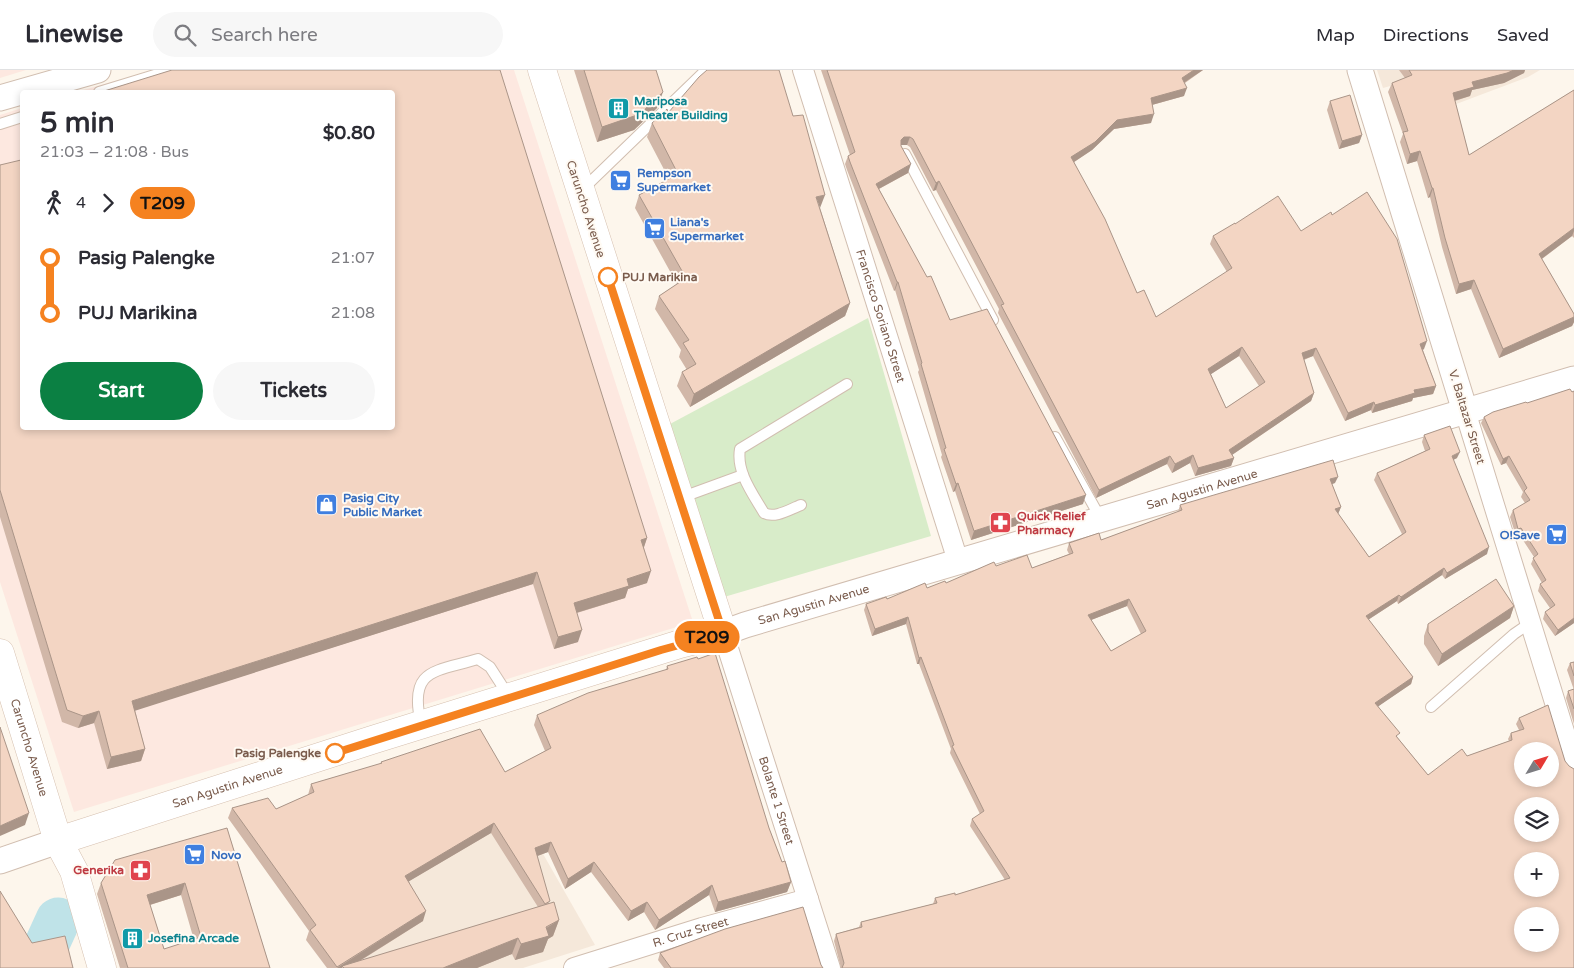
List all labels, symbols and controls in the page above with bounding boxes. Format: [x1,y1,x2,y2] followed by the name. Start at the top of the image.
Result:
[153,12,503,57] search box
[25,20,123,49] text: Linewise
[171,21,199,49] icon: search
[211,24,318,46] text: Search here
[1316,24,1355,46] text: Map
[1383,24,1469,46] text: Directions
[1497,24,1549,46] text: Saved
[633,94,728,123] place label: Mariposa Theater Building
[606,96,630,120] building icon: Mariposa Theater Building
[40,106,115,140] text: 5 min
[323,122,375,144] text: $0.80
[40,142,189,162] text: 21:03 – 21:08 · Bus
[564,159,608,260] street label: Caruncho Avenue
[637,166,711,195] place label: Rempson Supermarket
[609,168,633,192] supermarket icon: Rempson Supermarket
[40,189,68,217] icon: walk
[94,189,122,217] icon: forward
[140,192,185,214] text: T209
[76,193,86,213] text: 4
[670,215,744,244] place label: Liana's Supermarket
[642,217,666,241] supermarket icon: Liana's Supermarket
[78,247,215,269] text: Pasig Palengke
[331,248,375,268] text: 21:07
[853,248,908,385] street label: Francisco Soriano Street
[598,267,618,287] marker: PUJ Marikina
[622,270,698,284] place label: PUJ Marikina
[78,302,197,324] text: PUJ Marikina
[331,303,375,323] text: 21:08
[40,362,203,420] button: Start
[213,362,375,420] button: Tickets
[1446,368,1488,466] street label: V. Baltazar Street
[1145,466,1259,512] street label: San Agustin Avenue
[343,491,423,519] place label: Pasig City Public Market
[315,493,339,517] shop icon: Pasig City Public Market
[1017,509,1086,538] place label: Quick Relief Pharmacy
[989,511,1013,535] pharmacy icon: Quick Relief Pharmacy
[1544,523,1568,547] supermarket icon: O!Save
[1500,528,1540,542] place label: O!Save
[757,582,871,628] street label: San Agustin Avenue
[672,621,742,653] line badge: T209
[685,626,729,648] text: T209
[8,697,51,798] street label: Caruncho Avenue
[1514,742,1559,788] north arrow
[1514,742,1559,952] map controls
[325,743,345,763] marker: Pasig Palengke
[235,746,321,761] place label: Pasig Palengke
[756,755,797,847] street label: Bolante 1 Street
[171,762,285,811] street label: San Agustin Avenue
[1514,797,1559,842] button: layers
[183,843,207,867] supermarket icon: Novo
[211,848,241,862] place label: Novo
[1514,852,1559,897] button: +
[128,858,152,882] pharmacy icon: Generika
[73,863,124,877] place label: Generika
[1514,907,1559,952] button: −
[651,914,730,950] street label: R. Cruz Street
[120,926,144,950] building icon: Josefina Arcade
[147,931,239,945] place label: Josefina Arcade

